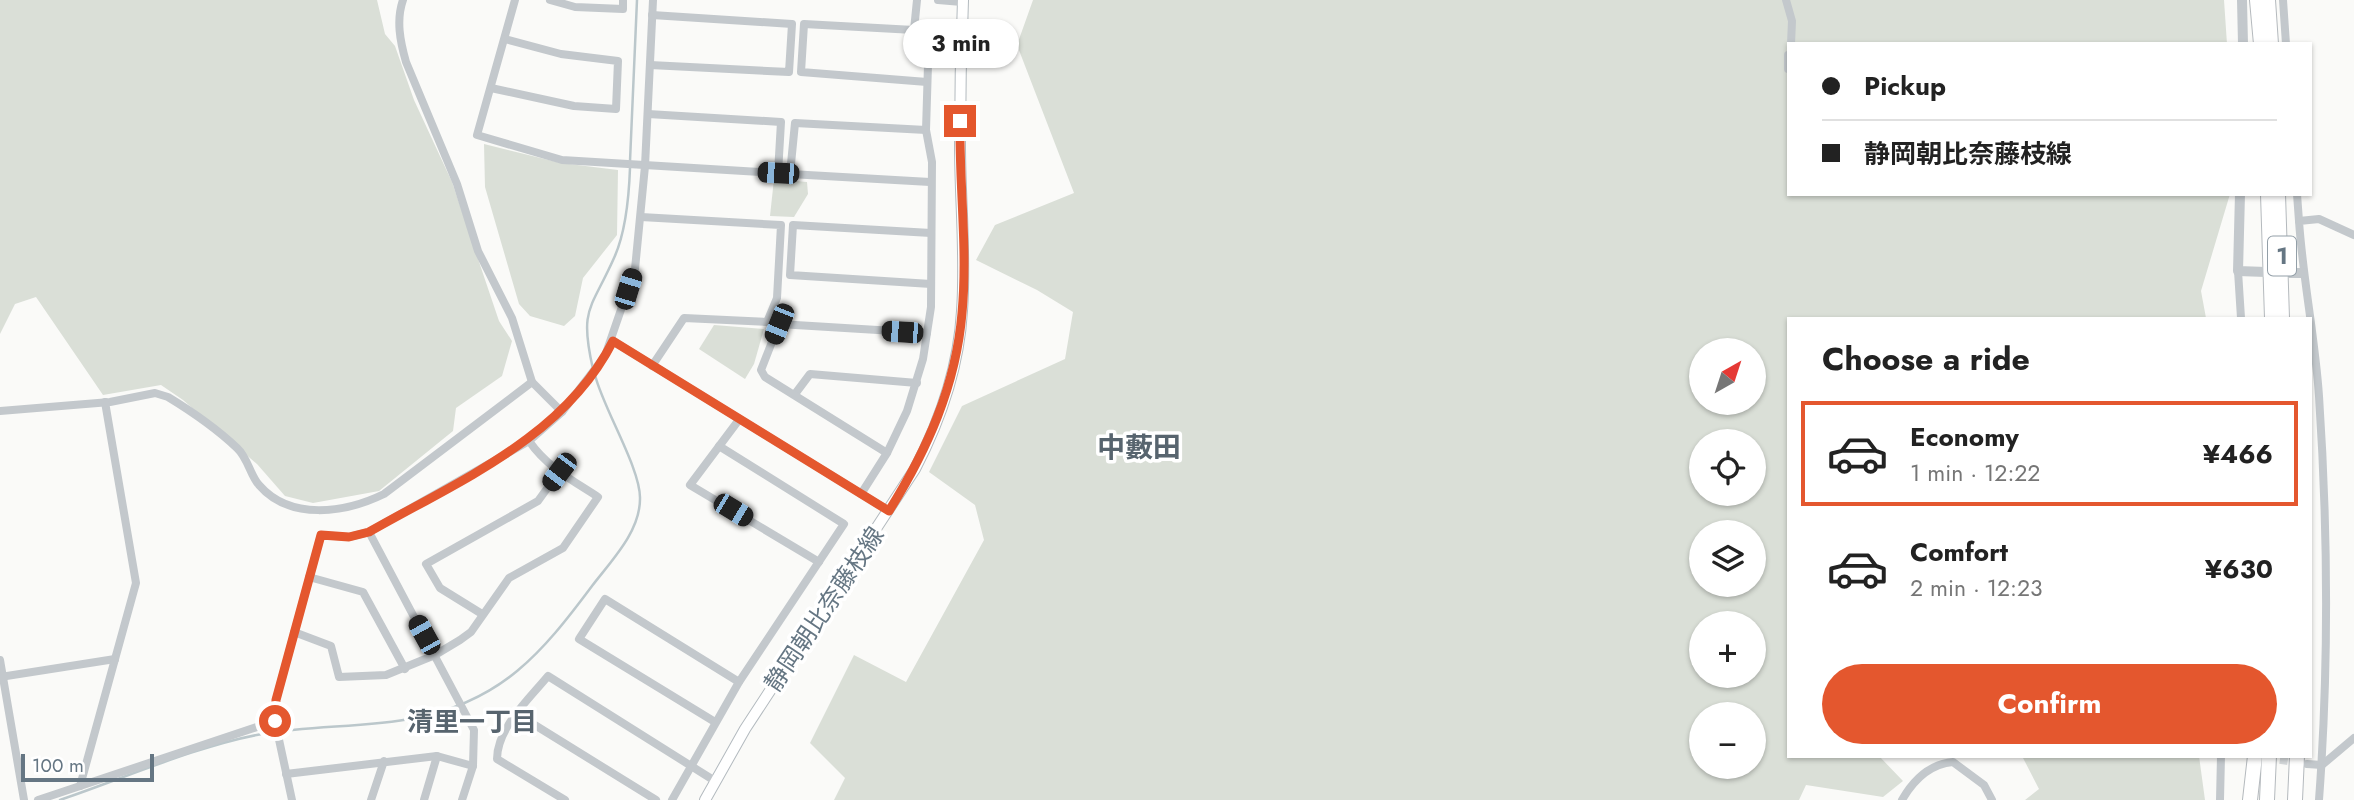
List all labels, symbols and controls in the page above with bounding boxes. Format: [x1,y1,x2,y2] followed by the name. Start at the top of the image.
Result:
[902,19,1018,68] callout: 3 min
[931,26,991,60] text: 3 min
[1864,67,1946,105] text: Pickup
[944,105,976,137] route end
[1864,135,2072,173] text: 静岡朝比奈藤枝線
[757,161,800,185] car
[2268,236,2296,276] road number: 1
[612,266,645,312] car
[762,301,797,347] car
[881,320,924,344] car
[1822,336,2030,382] text: Choose a ride
[1689,338,1766,415] north arrow
[1689,338,1766,779] map controls
[1910,418,2019,456] text: Economy
[1826,422,1889,485] icon: car
[1097,427,1181,468] district label: 中藪田
[1689,429,1766,506] button: locate
[2203,435,2273,473] text: ¥466
[538,449,581,495] car
[1910,456,2040,490] text: 1 min · 12:22
[710,490,757,530] car
[756,520,892,698] street label: 静岡朝比奈藤枝線
[1689,520,1766,597] button: layers
[1910,533,2008,571] text: Comfort
[1826,537,1889,600] icon: car
[2205,550,2273,588] text: ¥630
[1910,571,2043,605] text: 2 min · 12:23
[1689,611,1766,688] button: +
[405,612,444,658] car
[1822,664,2277,744] button: Confirm
[1689,702,1766,779] button: −
[407,703,537,741] district label: 清里一丁目
[259,705,291,737] route start
[21,751,154,783] scale bar
[32,752,84,779] text: 100 m

